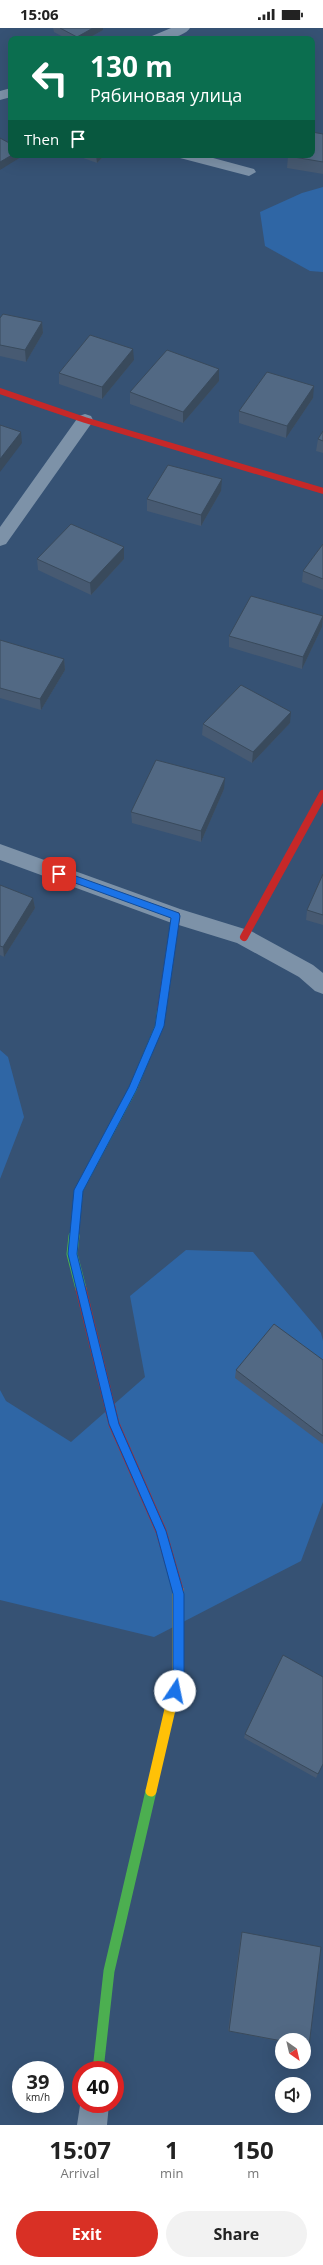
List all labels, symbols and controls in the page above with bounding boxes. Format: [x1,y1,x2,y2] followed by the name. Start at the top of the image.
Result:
[20,4,59,24] text: 15:06
[90,47,173,85] text: 130 m
[24,52,76,104] icon: left
[90,83,242,107] text: Рябиновая улица
[67,128,89,150] icon: arrive
[24,129,59,149] text: Then
[42,857,76,891] pin
[48,863,70,885] icon: arrive
[154,1670,196,1712] position arrow
[275,2033,311,2069] north arrow
[275,2033,311,2113] map controls
[72,2061,124,2113] speed limit sign: 40
[27,2068,49,2095] text: 39
[275,2077,311,2113] button: sound
[26,2090,50,2104] text: km/h
[49,2133,111,2166] text: 15:07
[165,2133,179,2166] text: 1
[233,2133,274,2166] text: 150
[60,2164,100,2182] text: Arrival
[160,2164,183,2182] text: min
[247,2164,259,2182] text: m
[16,2211,158,2257] button: Exit
[166,2211,307,2257] button: Share

